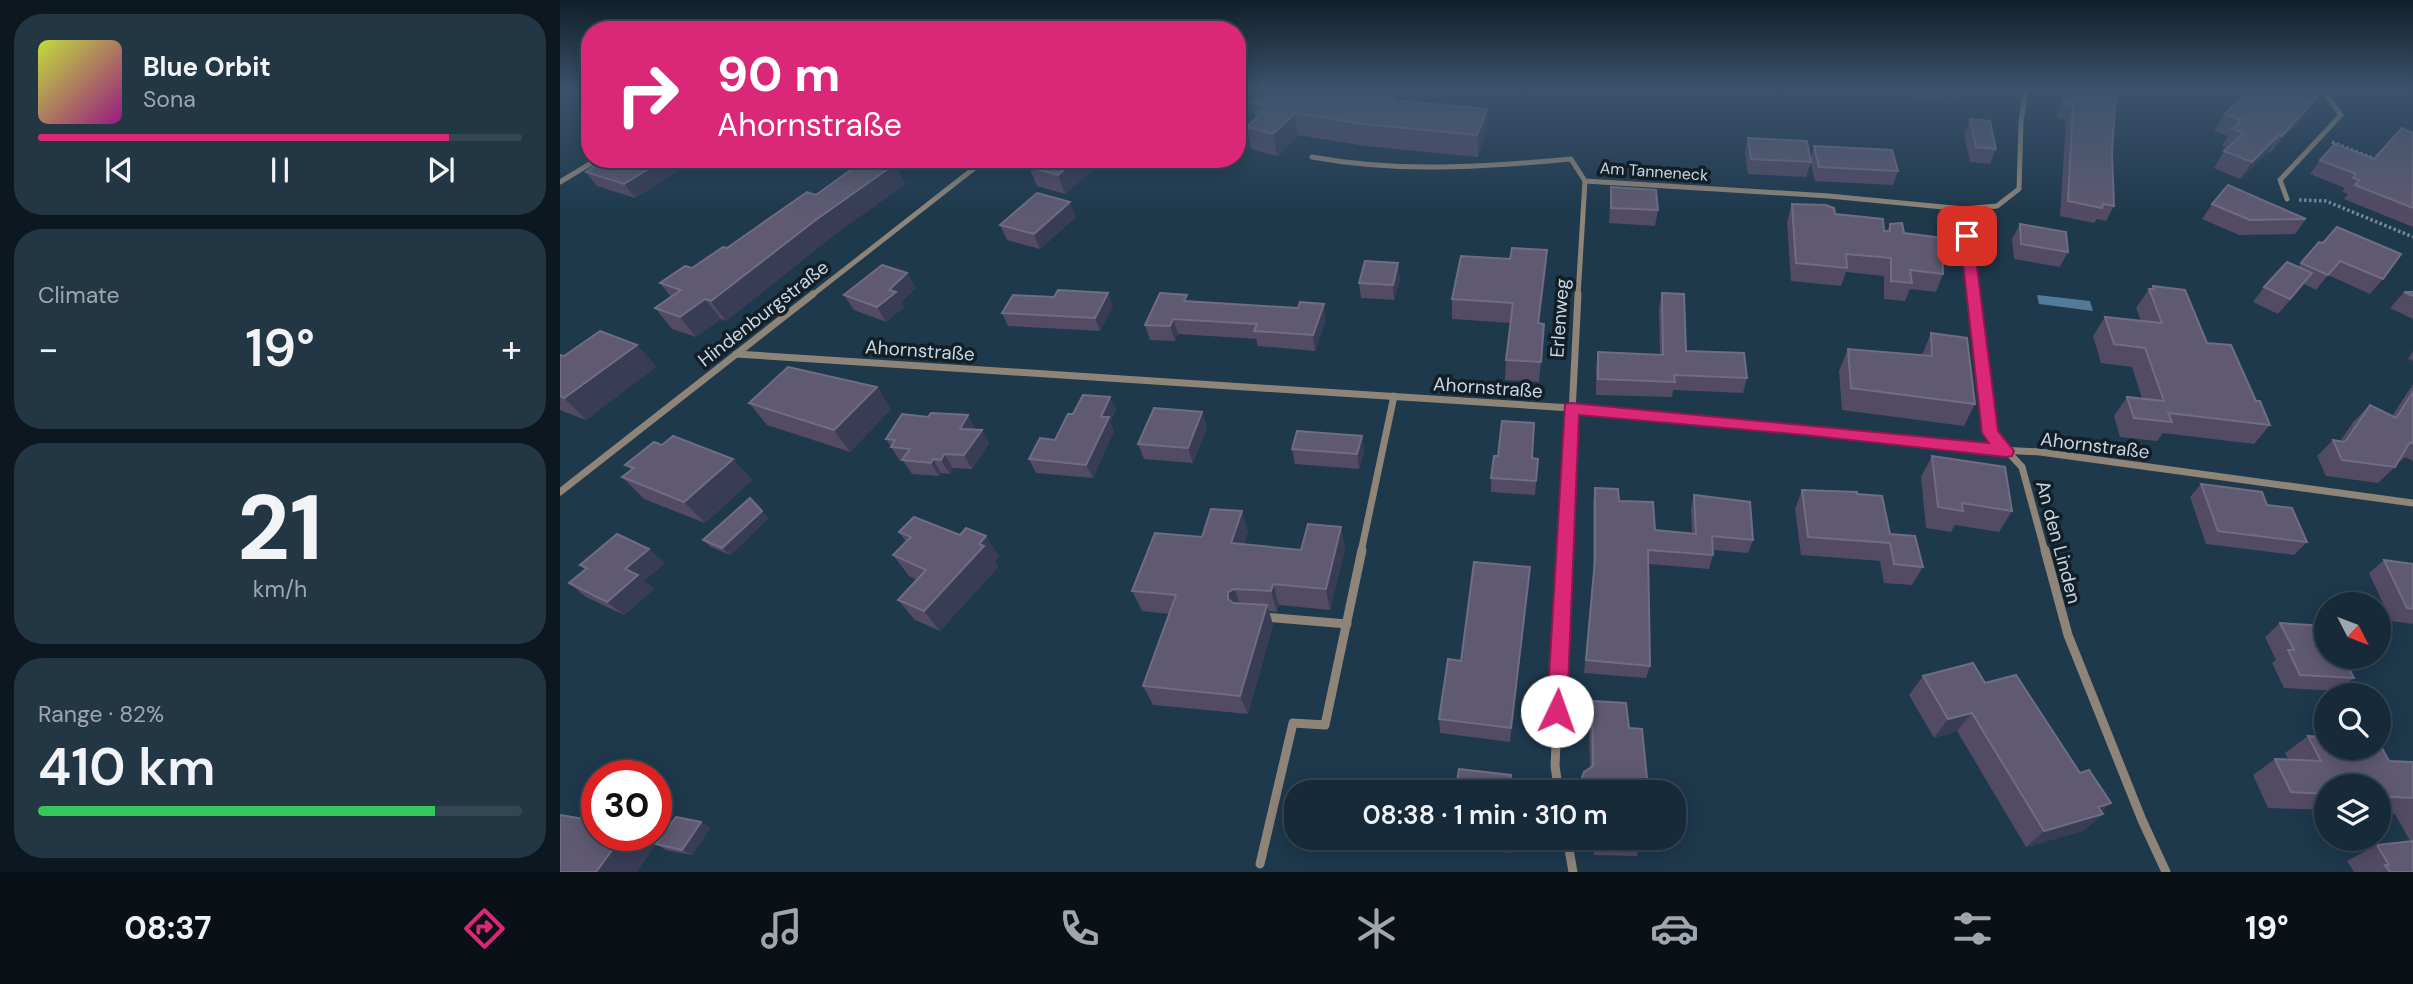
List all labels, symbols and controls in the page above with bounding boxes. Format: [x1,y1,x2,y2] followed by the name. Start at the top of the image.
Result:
[717,42,840,106] text: 90 m
[602,49,693,140] icon: right
[143,50,271,84] text: Blue Orbit
[143,84,196,114] text: Sona
[717,104,902,146] text: Ahornstraße
[100,151,138,189] icon: previous
[261,151,299,189] icon: pause
[422,151,460,189] icon: next
[1599,157,1709,186] street label: Am Tanneneck
[1937,206,1997,266] pin
[1948,217,1986,255] icon: arrive
[693,255,834,372] street label: Hindenburgstraße
[1544,277,1575,358] street label: Erlenweg
[38,280,120,310] text: Climate
[245,314,315,382] text: 19°
[38,324,59,374] text: −
[501,324,522,374] text: +
[864,334,976,367] street label: Ahornstraße
[1432,371,1544,404] street label: Ahornstraße
[2039,426,2151,465] street label: Ahornstraße
[237,469,323,587] text: 21
[2030,478,2087,606] street label: An den Linden
[253,574,307,604] text: km/h
[2314,592,2390,668] north arrow
[2314,592,2391,851] map controls
[1520,674,1594,748] position arrow
[2314,683,2391,760] button: search
[38,699,164,729] text: Range · 82%
[38,733,215,801] text: 410 km
[581,760,672,851] speed limit sign: 30
[2314,774,2391,851] button: layers
[1362,798,1608,832] text: 08:38 · 1 min · 310 m
[460,904,509,953] icon: directions
[757,904,806,953] icon: music
[1055,904,1104,953] icon: phone
[1352,904,1401,953] icon: climate
[1650,904,1699,953] icon: car
[1948,904,1997,953] icon: filters
[124,907,211,949] text: 08:37
[2245,907,2289,949] text: 19°

